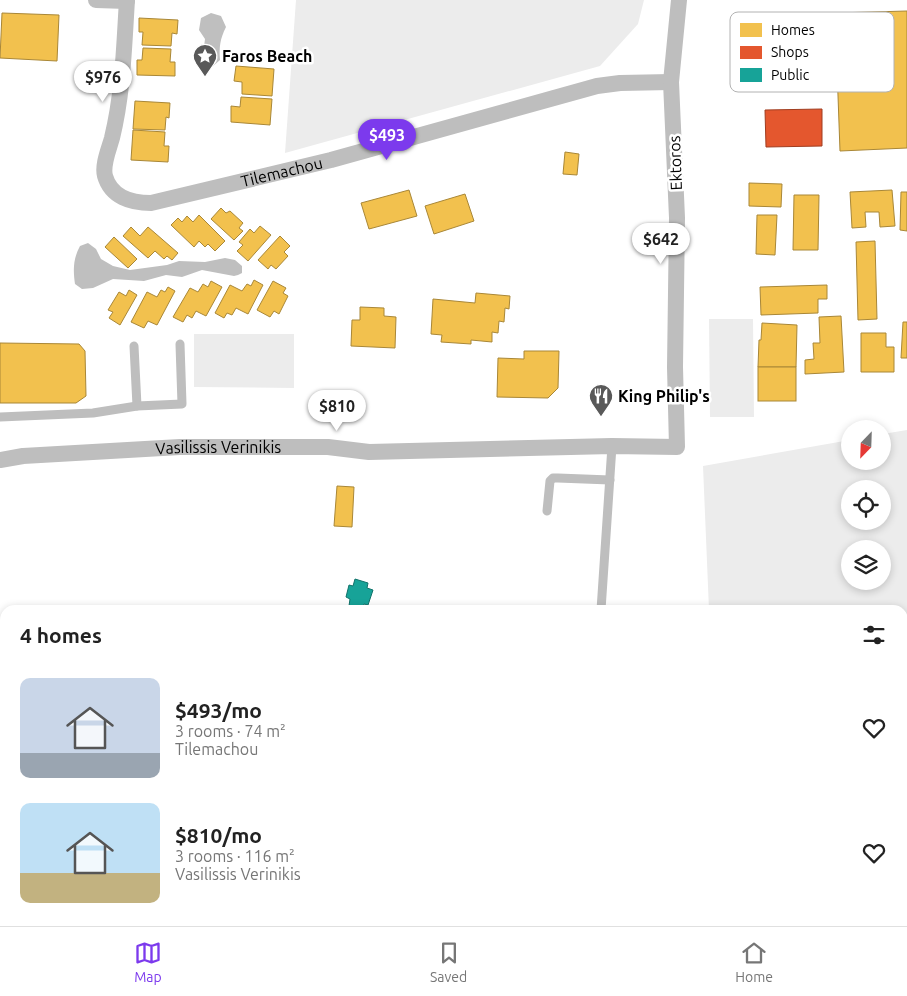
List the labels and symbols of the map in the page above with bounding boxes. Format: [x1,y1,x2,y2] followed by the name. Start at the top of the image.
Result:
[730,12,894,92] legend
[771,22,815,38] text: Homes
[192,43,218,77] place icon: Faros Beach
[771,44,809,60] text: Shops
[222,47,312,65] place label: Faros Beach
[73,61,133,103] pin: $976
[771,67,810,83] text: Public
[357,119,417,161] pin: $493
[665,135,685,191] street label: Ektoros
[239,153,324,190] street label: Tilemachou
[631,222,691,265] pin: $642
[588,383,614,417] restaurant icon: King Philip's
[618,387,710,405] place label: King Philip's
[307,390,367,432] pin: $810
[841,420,891,470] north arrow
[155,438,281,457] street label: Vasilissis Verinikis

